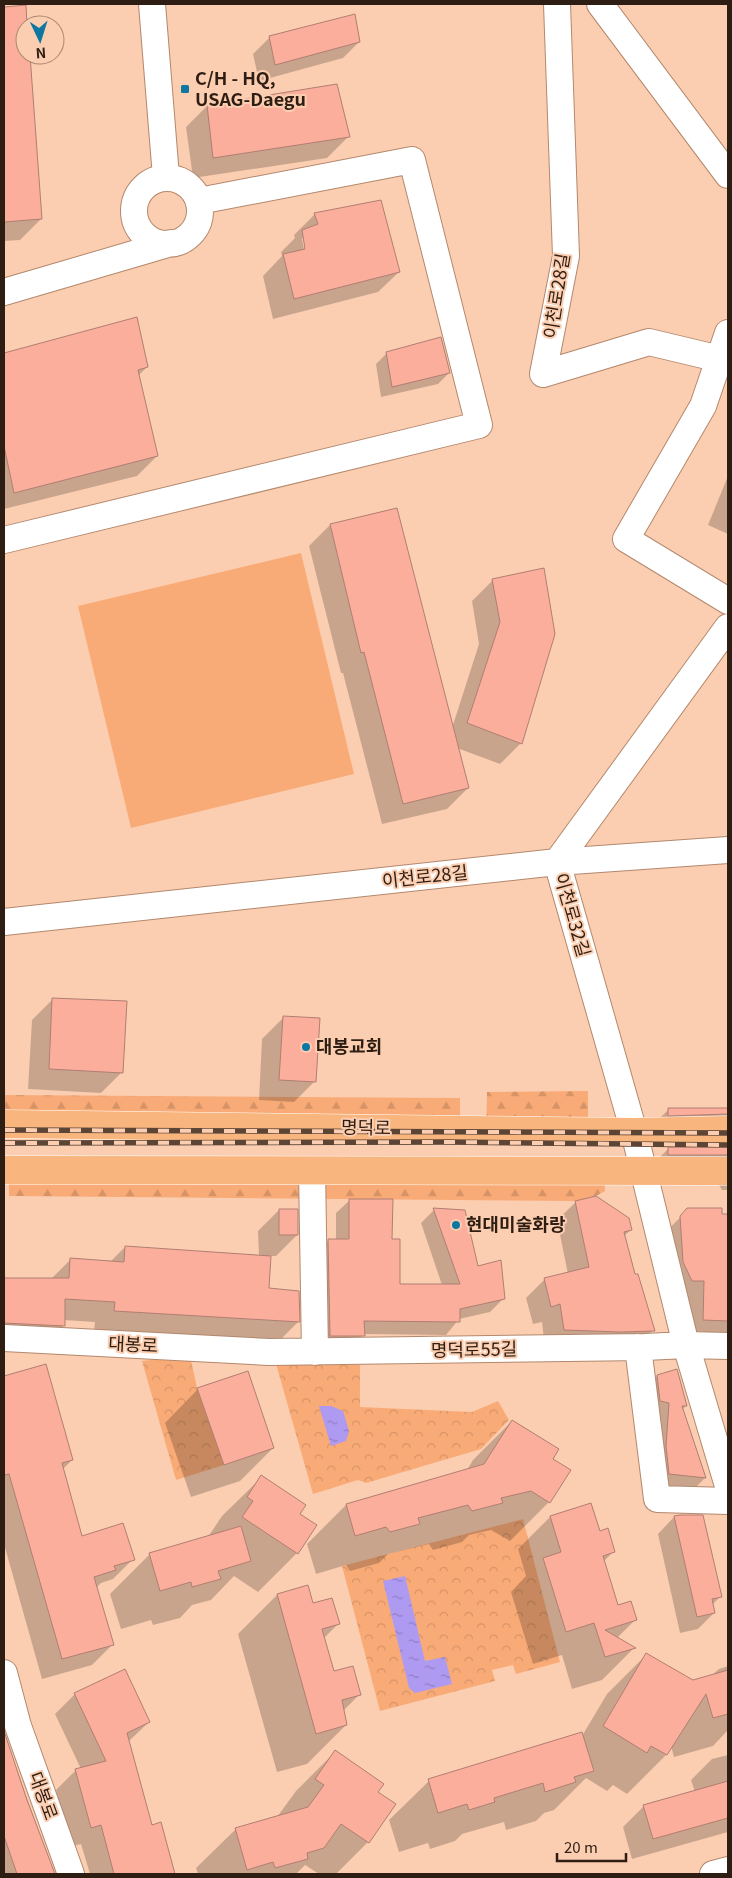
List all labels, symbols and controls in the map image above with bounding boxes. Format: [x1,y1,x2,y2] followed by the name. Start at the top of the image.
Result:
[15,15,65,65] north arrow
[35,44,47,64] text: N
[195,64,306,111] place label: C/H - HQ, USAG-Daegu
[179,83,191,95] marker: C/H - HQ, USAG-Daegu
[535,251,575,340] street label: 이천로28길
[381,858,469,892] street label: 이천로28길
[550,869,598,959] street label: 이천로32길
[316,1032,382,1058] place label: 대봉교회
[300,1041,312,1053] marker: 대봉교회
[341,1113,391,1139] street label: 명덕로
[466,1210,566,1236] place label: 현대미술화랑
[450,1219,462,1231] marker: 현대미술화랑
[108,1329,159,1357] street label: 대봉로
[431,1334,517,1362] street label: 명덕로55길
[24,1768,66,1823] street label: 대봉로
[557,1830,626,1862] scale bar
[564,1836,598,1857] text: 20 m

